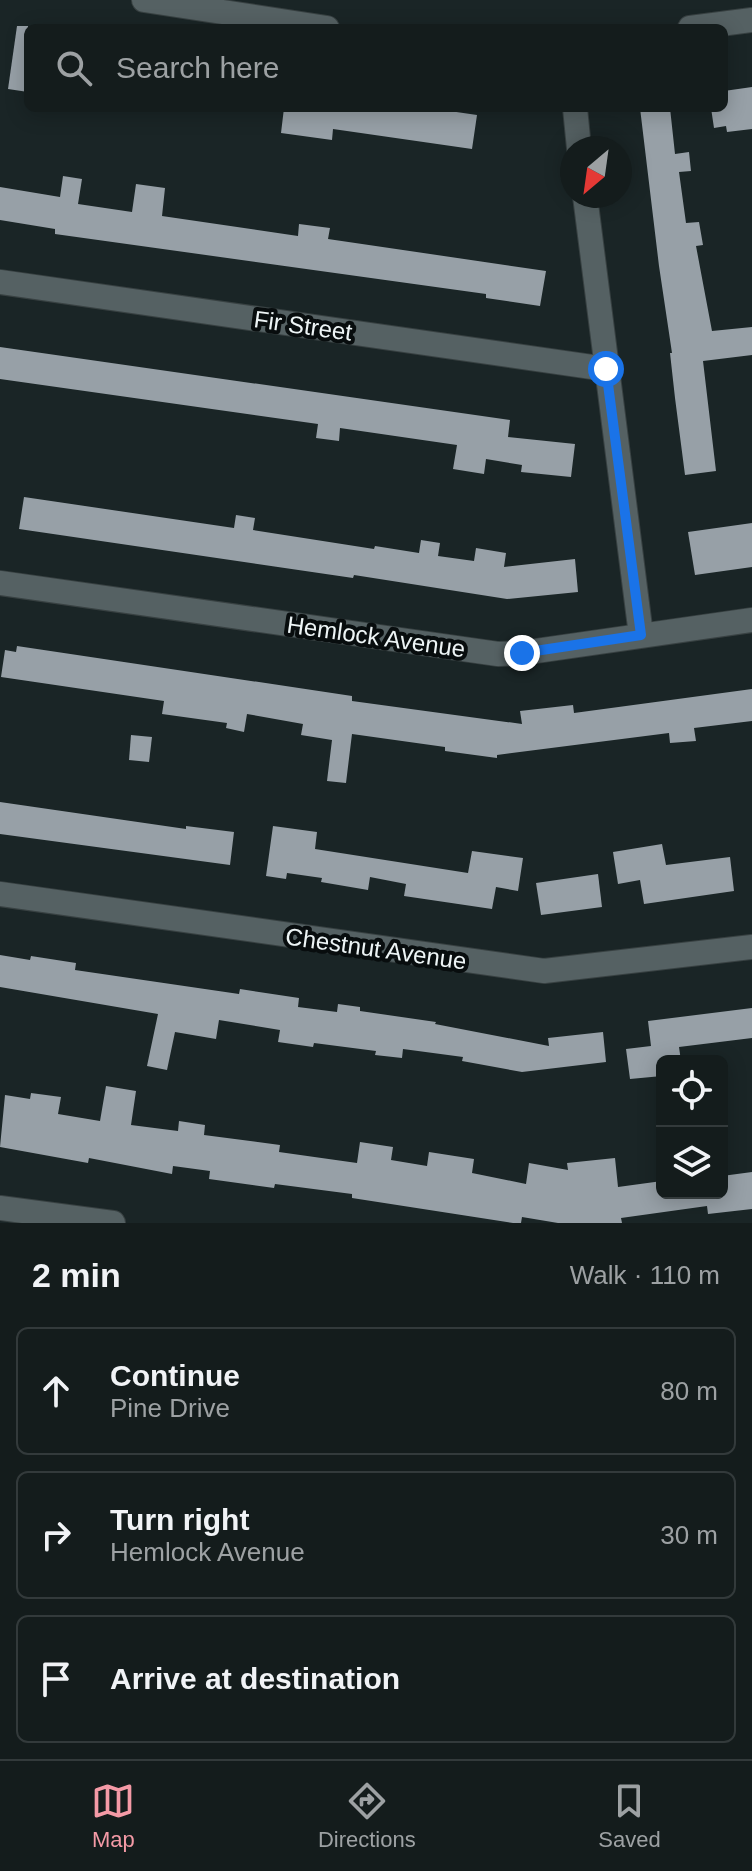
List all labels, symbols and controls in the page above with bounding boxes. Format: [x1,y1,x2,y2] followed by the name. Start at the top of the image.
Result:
[24,24,728,112] search box
[52,46,96,90] icon: search
[116,51,279,84] text: Search here
[560,136,632,208] north arrow
[252,305,354,346] street label: Fir Street
[588,351,624,387] route start
[285,611,467,662] street label: Hemlock Avenue
[504,635,540,671] route end
[284,922,468,975] street label: Chestnut Avenue
[656,1055,728,1199] map controls
[656,1055,728,1127] button: locate
[656,1127,728,1199] button: layers
[32,1256,121,1294] text: 2 min
[570,1260,720,1290] text: Walk · 110 m
[110,1359,240,1392] text: Continue
[34,1369,78,1413] icon: ahead
[660,1376,718,1406] text: 80 m
[110,1393,230,1423] text: Pine Drive
[110,1503,249,1536] text: Turn right
[34,1513,78,1557] icon: right
[660,1520,718,1550] text: 30 m
[110,1537,305,1567] text: Hemlock Avenue
[34,1657,78,1701] icon: arrive
[110,1662,400,1695] text: Arrive at destination
[91,1779,135,1853] tab: Map
[318,1779,416,1853] tab: Directions
[598,1779,661,1853] tab: Saved

